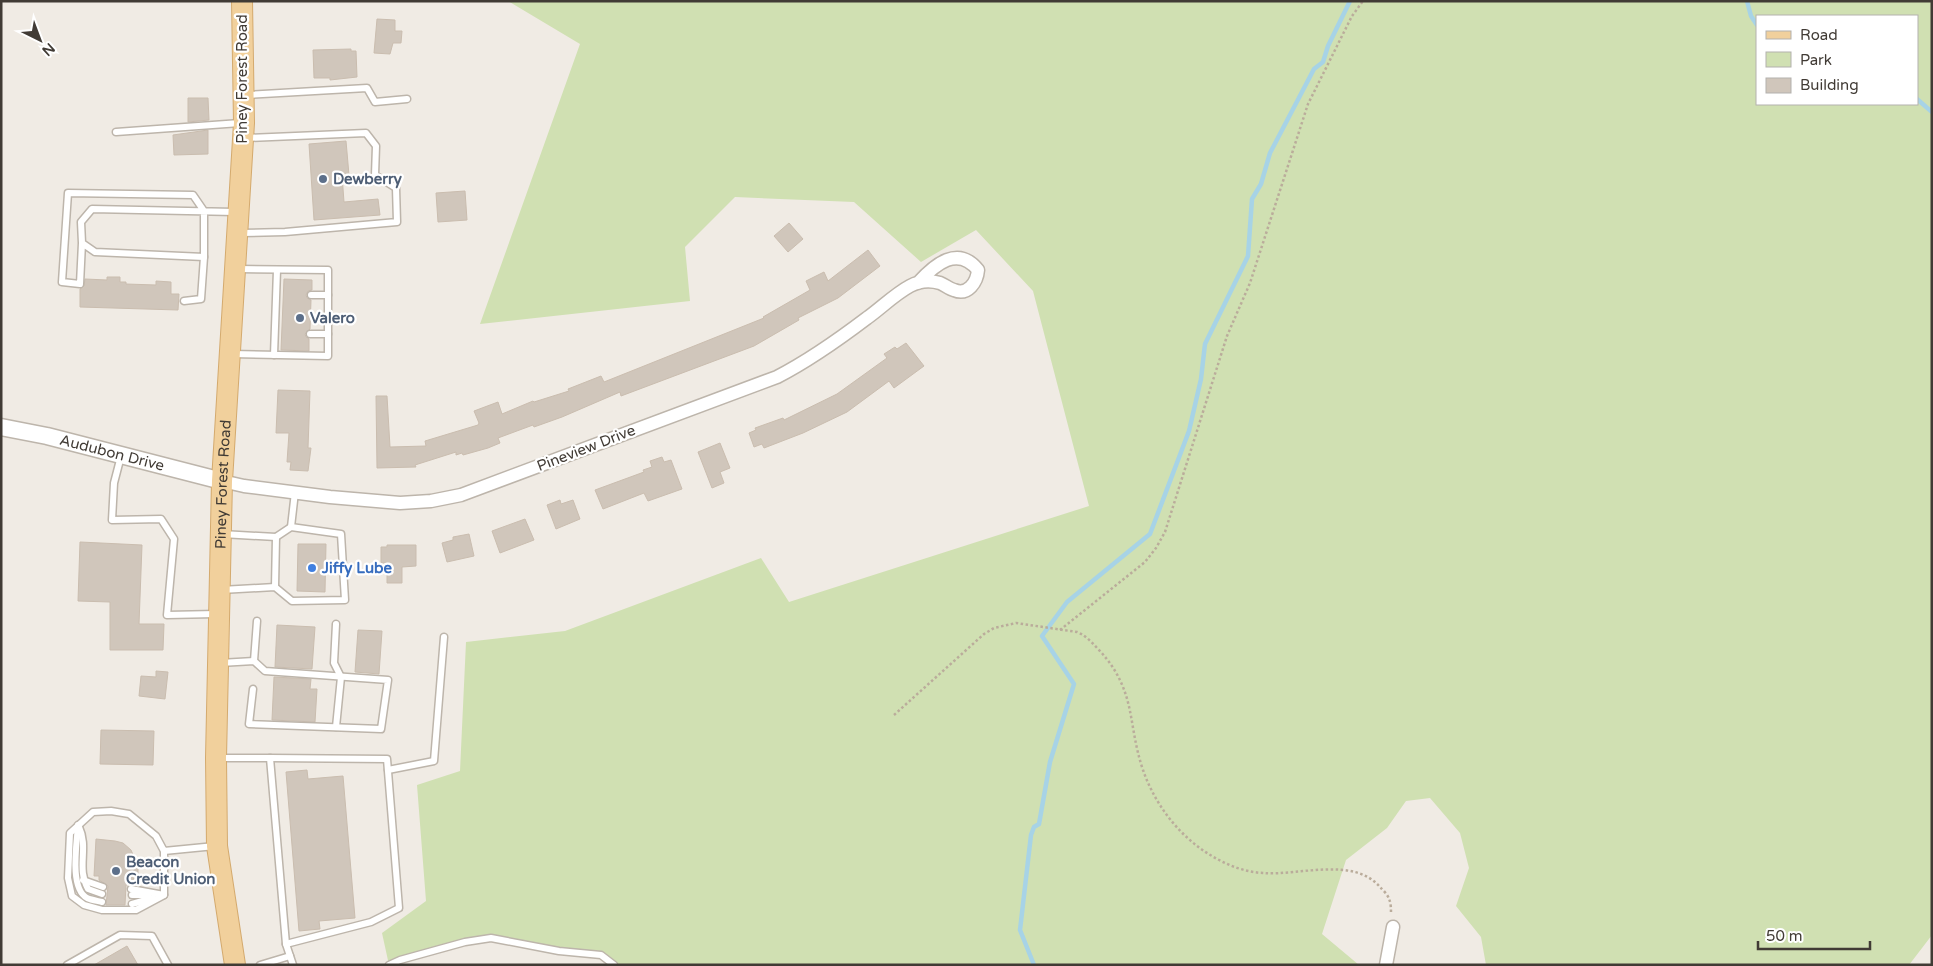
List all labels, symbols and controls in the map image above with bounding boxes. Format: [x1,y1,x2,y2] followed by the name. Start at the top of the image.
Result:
[233,14,251,144] street label: Piney Forest Road
[15,15,65,65] north arrow
[1756,15,1918,105] legend
[1800,26,1838,44] text: Road
[38,39,58,59] text: N
[1800,51,1832,69] text: Park
[1800,76,1859,94] text: Building
[333,170,402,189] place label: Dewberry
[317,173,329,185] marker: Dewberry
[310,309,355,327] place label: Valero
[294,312,306,324] marker: Valero
[212,419,235,549] street label: Piney Forest Road
[534,421,638,475] street label: Pineview Drive
[58,431,166,475] street label: Audubon Drive
[321,559,393,578] place label: Jiffy Lube
[306,562,318,574] marker: Jiffy Lube
[126,853,215,888] place label: Beacon Credit Union
[110,865,122,877] marker: Beacon Credit Union
[1758,918,1870,950] scale bar
[1766,927,1803,945] text: 50 m

